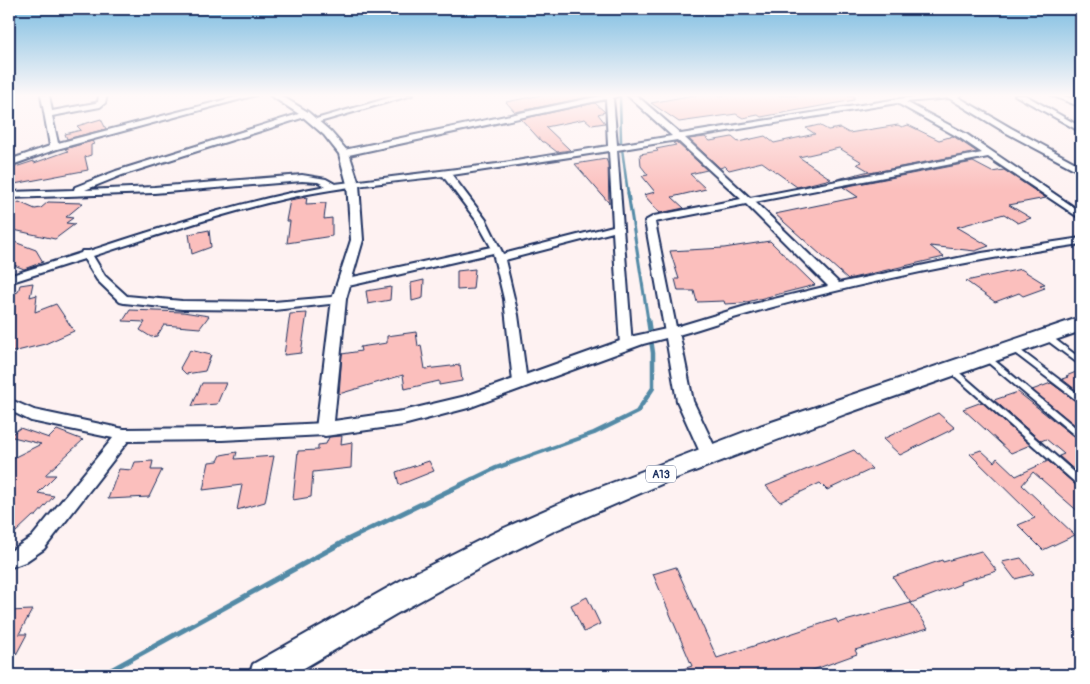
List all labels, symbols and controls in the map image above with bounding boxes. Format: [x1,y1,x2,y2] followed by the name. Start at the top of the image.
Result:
[646,466,676,482] road number: A13

